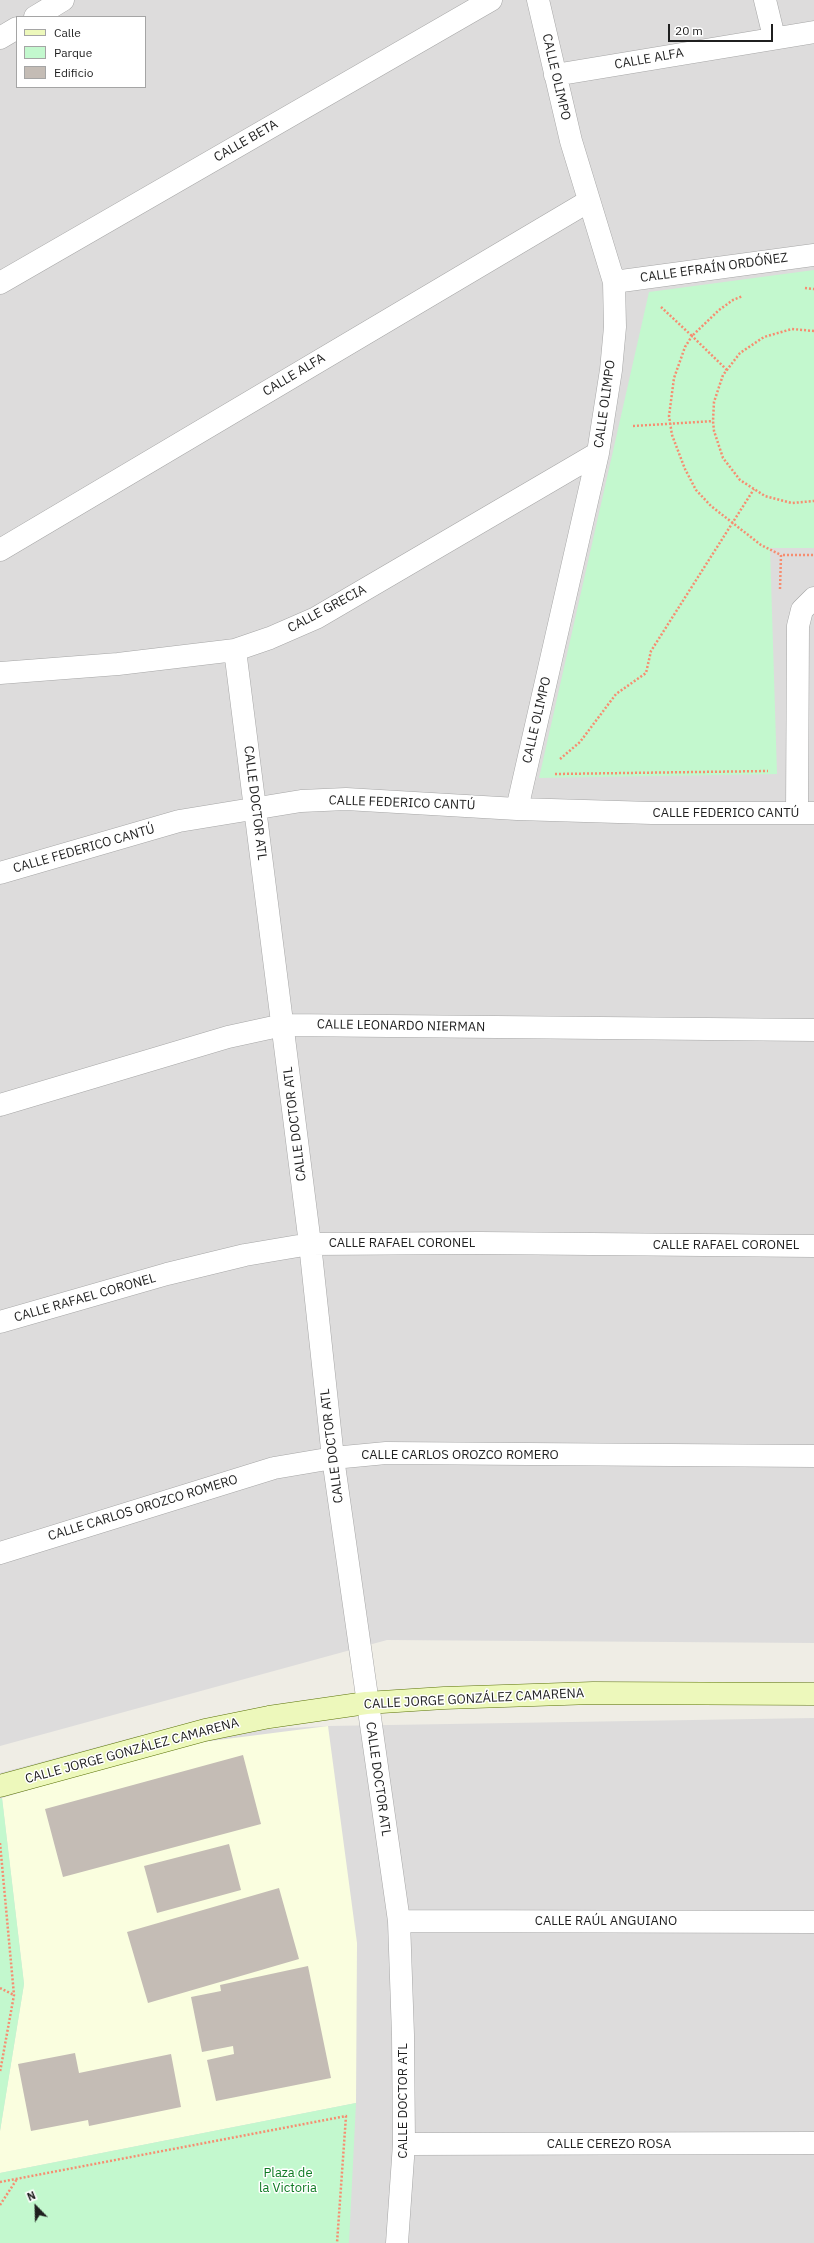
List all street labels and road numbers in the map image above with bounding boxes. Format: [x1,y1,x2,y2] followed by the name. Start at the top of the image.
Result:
[538,32,574,122] street label: CALLE OLIMPO
[613,45,685,73] street label: CALLE ALFA
[211,116,281,166] street label: CALLE BETA
[639,250,789,286] street label: CALLE EFRAÍN ORDÓÑEZ
[260,350,328,400] street label: CALLE ALFA
[591,359,619,449] street label: CALLE OLIMPO
[285,582,369,636] street label: CALLE GRECIA
[519,675,555,765] street label: CALLE OLIMPO
[240,745,270,861] street label: CALLE DOCTOR ATL
[328,793,476,813] street label: CALLE FEDERICO CANTÚ
[653,805,799,821] street label: CALLE FEDERICO CANTÚ
[11,821,157,877] street label: CALLE FEDERICO CANTÚ
[317,1017,485,1035] street label: CALLE LEONARDO NIERMAN
[280,1066,310,1182] street label: CALLE DOCTOR ATL
[329,1235,475,1251] street label: CALLE RAFAEL CORONEL
[653,1237,799,1253] street label: CALLE RAFAEL CORONEL
[12,1270,158,1326] street label: CALLE RAFAEL CORONEL
[317,1388,347,1504] street label: CALLE DOCTOR ATL
[361,1447,559,1463] street label: CALLE CARLOS OROZCO ROMERO
[46,1472,240,1544] street label: CALLE CARLOS OROZCO ROMERO
[363,1685,585,1713] street label: CALLE JORGE GONZÁLEZ CAMARENA
[23,1715,241,1787] street label: CALLE JORGE GONZÁLEZ CAMARENA
[362,1721,394,1837] street label: CALLE DOCTOR ATL
[535,1913,677,1929] street label: CALLE RAÚL ANGUIANO
[395,2043,411,2159] street label: CALLE DOCTOR ATL
[547,2136,671,2152] street label: CALLE CEREZO ROSA

